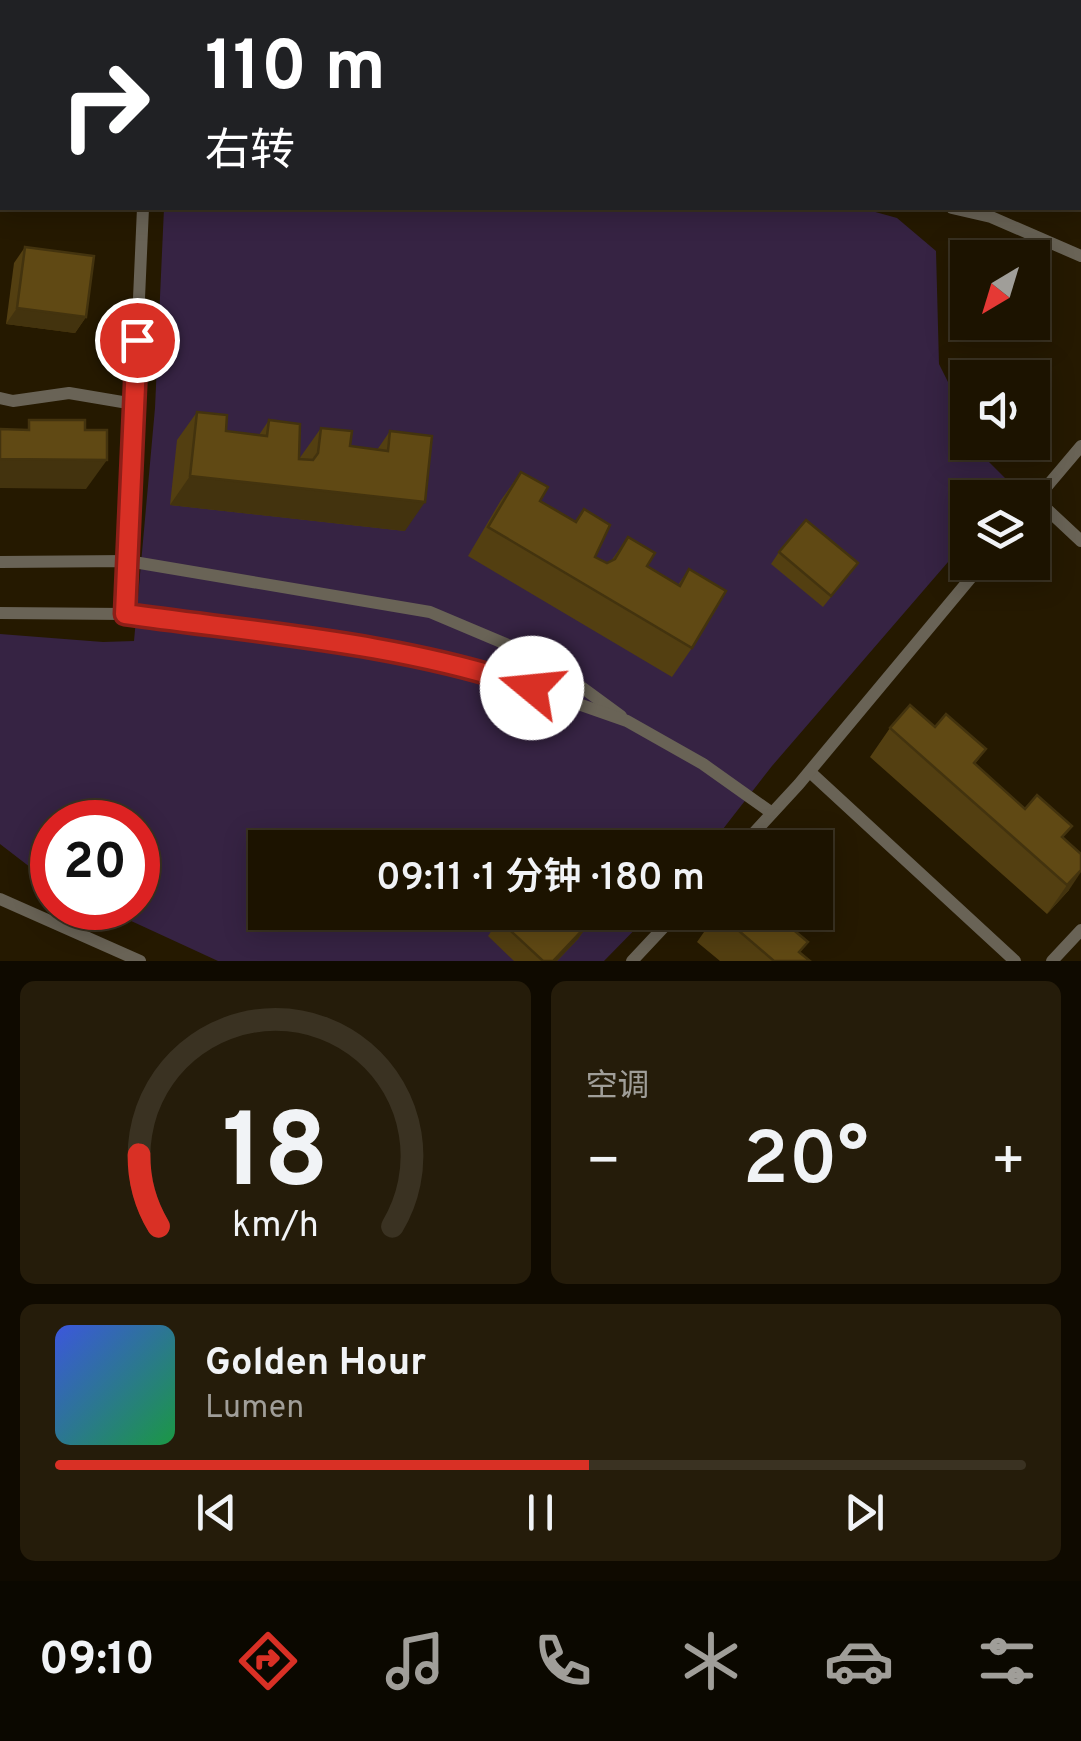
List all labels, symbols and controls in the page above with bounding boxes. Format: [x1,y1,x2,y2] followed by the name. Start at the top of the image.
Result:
[205,26,386,115] text: 110 m
[40,40,170,170] icon: right
[205,125,295,182] text: 右转
[950,240,1050,340] north arrow
[950,240,1050,580] map controls
[95,298,180,383] pin
[110,313,165,368] icon: arrive
[950,360,1050,460] button: sound
[950,480,1050,580] button: layers
[480,636,584,740] position arrow
[30,800,160,930] speed limit sign: 20
[376,855,705,904] text: 09:11 · 1 分钟 · 180 m
[586,1068,650,1108] text: 空调
[222,1092,329,1224] text: 18
[743,1116,869,1211] text: 20°
[586,1129,621,1199] text: −
[991,1129,1026,1199] text: +
[232,1204,319,1250] text: km/h
[205,1340,426,1389] text: Golden Hour
[205,1389,304,1429] text: Lumen
[189,1485,244,1540] icon: previous
[513,1485,568,1540] icon: pause
[837,1485,892,1540] icon: next
[233,1626,303,1696] icon: directions
[380,1626,450,1696] icon: music
[528,1626,598,1696] icon: phone
[676,1626,746,1696] icon: climate
[824,1626,894,1696] icon: car
[972,1626,1042,1696] icon: filters
[39,1633,155,1690] text: 09:10

